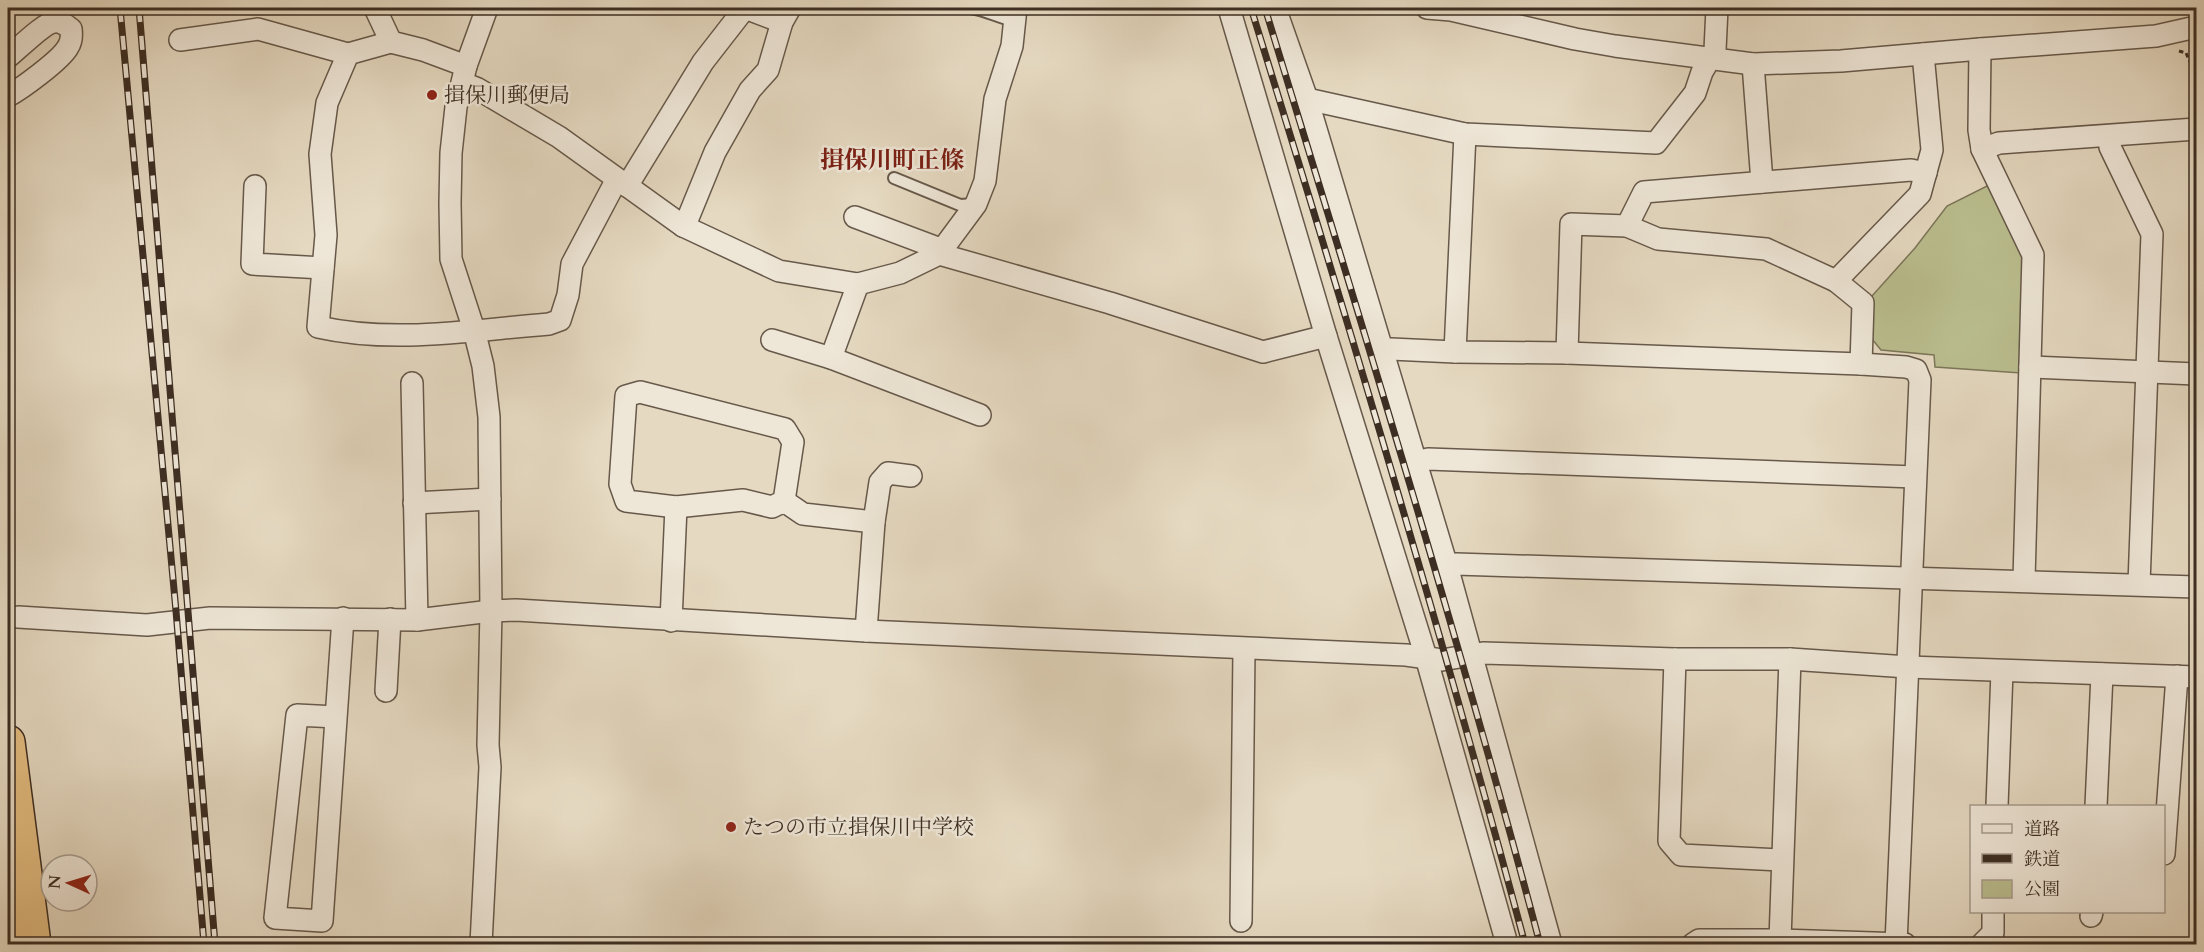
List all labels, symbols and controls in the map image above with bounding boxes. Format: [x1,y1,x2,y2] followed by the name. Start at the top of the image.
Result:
[444,81,570,110] place label: 揖保川郵便局
[425,88,439,102] marker: 揖保川郵便局
[820,144,964,177] district label: 揖保川町正條
[1970,805,2165,913] legend
[743,813,974,842] place label: たつの市立揖保川中学校
[2024,817,2060,842] text: 道路
[724,820,738,834] marker: たつの市立揖保川中学校
[2024,847,2060,872] text: 鉄道
[39,853,99,913] north arrow
[44,874,66,890] text: N
[2024,877,2060,902] text: 公園

